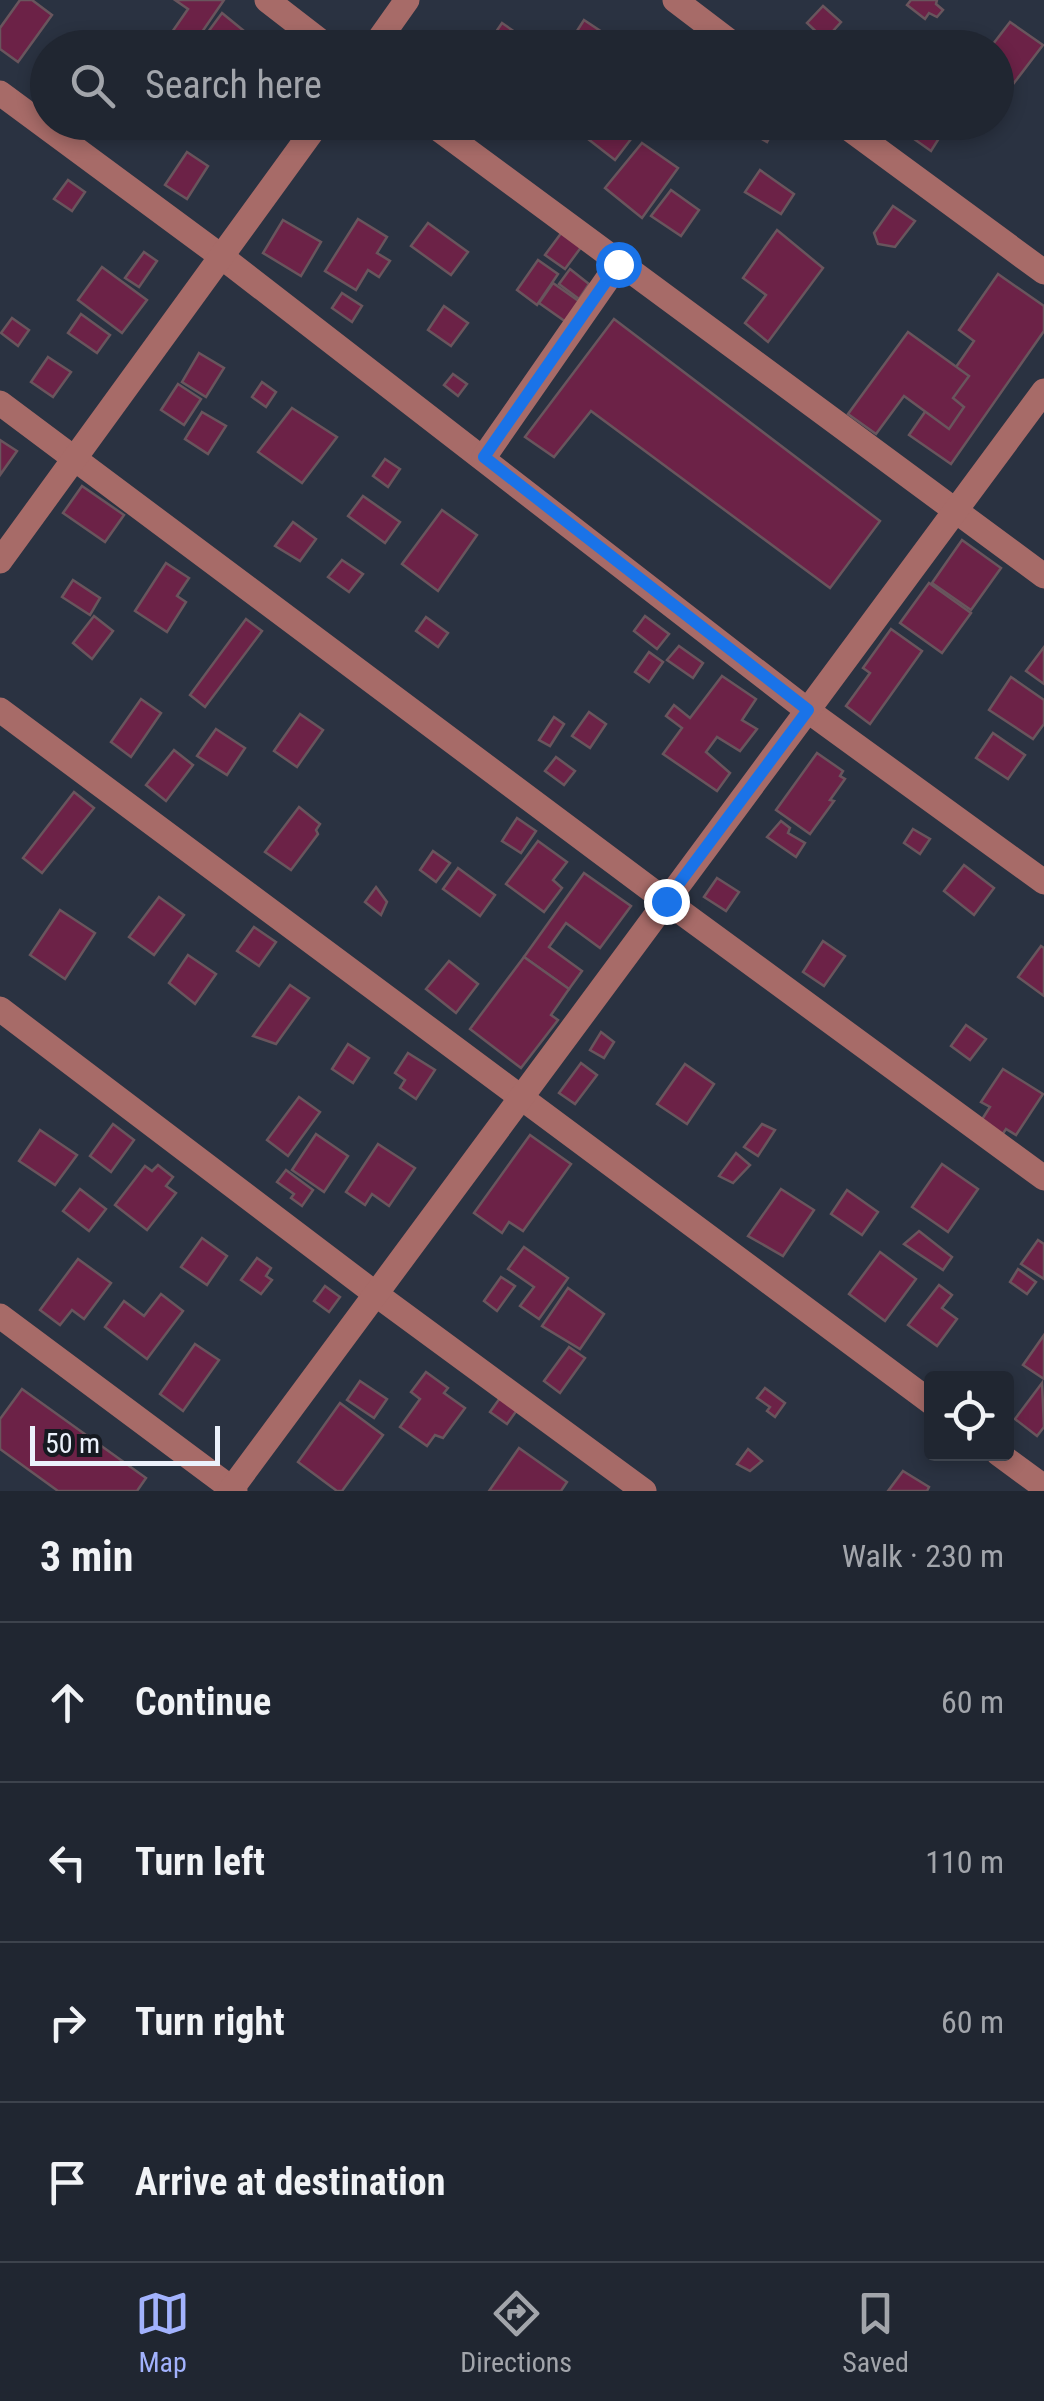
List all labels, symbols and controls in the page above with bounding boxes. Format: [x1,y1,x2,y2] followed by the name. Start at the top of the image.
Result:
[30,30,1014,140] search box
[65,58,120,113] icon: search
[145,63,322,107] text: Search here
[596,242,642,288] route start
[644,879,690,925] route end
[924,1371,1014,1461] map controls
[924,1371,1014,1461] button: locate
[30,1421,220,1466] scale bar
[45,1427,100,1460] text: 50 m
[40,1532,133,1581] text: 3 min
[842,1537,1004,1575] text: Walk · 230 m
[40,1675,95,1730] icon: ahead
[135,1680,271,1724] text: Continue
[941,1683,1004,1721] text: 60 m
[40,1835,95,1890] icon: left
[135,1840,265,1884] text: Turn left
[925,1843,1004,1881] text: 110 m
[40,1995,95,2050] icon: right
[135,2000,285,2044] text: Turn right
[941,2003,1004,2041] text: 60 m
[40,2155,95,2210] icon: arrive
[135,2160,445,2204] text: Arrive at destination
[135,2286,190,2379] tab: Map
[460,2286,572,2379] tab: Directions
[842,2286,909,2379] tab: Saved

